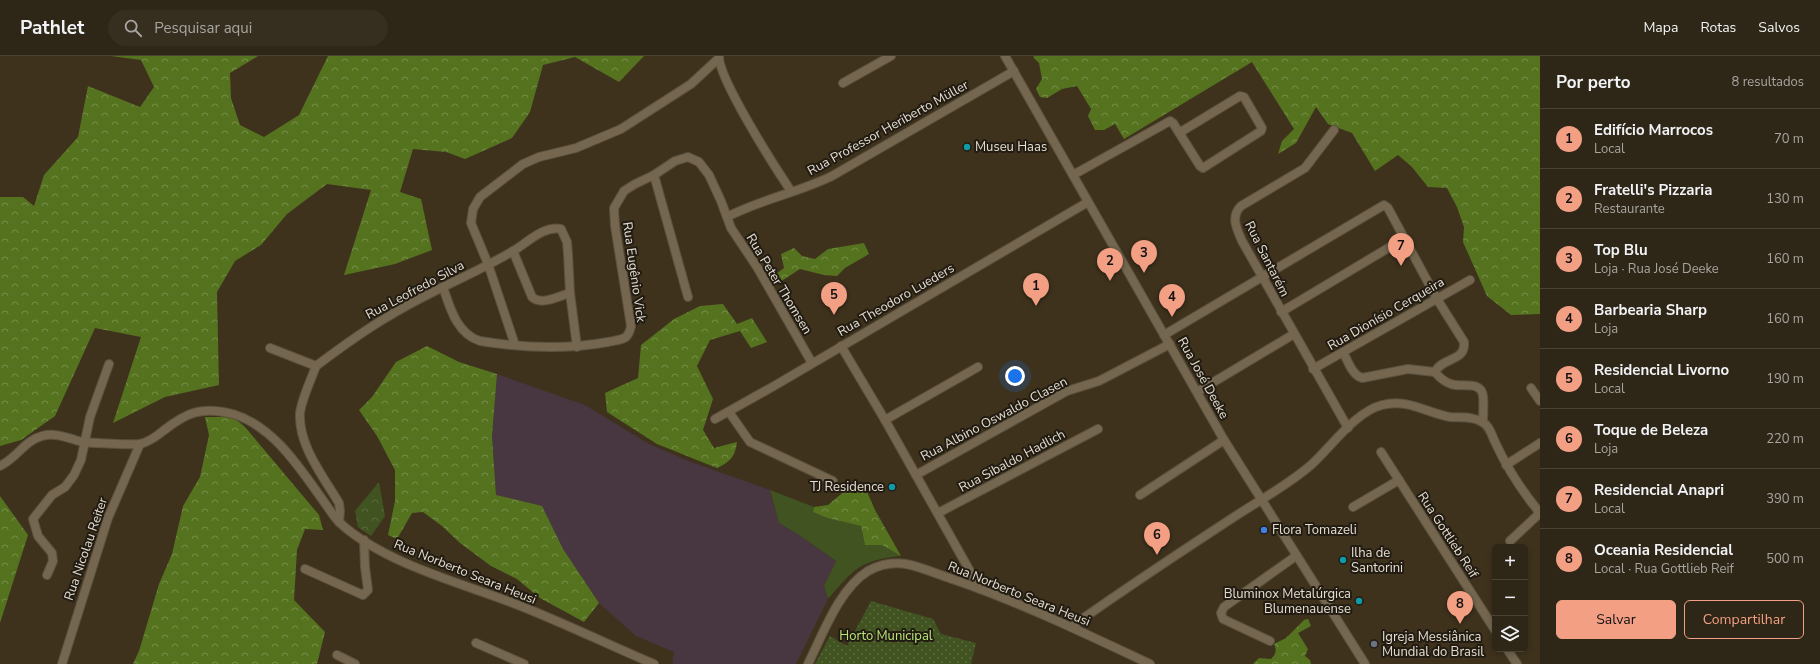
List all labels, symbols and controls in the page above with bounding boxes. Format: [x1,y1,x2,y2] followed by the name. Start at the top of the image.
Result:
[108,10,388,46] search box
[20,15,84,41] text: Pathlet
[122,17,144,39] icon: search
[154,18,252,38] text: Pesquisar aqui
[1643,18,1678,37] text: Mapa
[1700,18,1736,37] text: Rotas
[1758,18,1800,37] text: Salvos
[1556,71,1631,94] text: Por perto
[1732,73,1804,91] text: 8 resultados
[804,76,972,180] street label: Rua Professor Heriberto Müller
[1594,120,1713,140] text: Edifício Marrocos
[1565,130,1573,148] text: 1
[1774,130,1804,148] text: 70 m
[975,138,1047,156] place label: Museu Haas
[1594,140,1625,158] text: Local
[962,142,972,152] marker: Museu Haas
[1594,180,1712,200] text: Fratelli's Pizzaria
[1565,190,1573,208] text: 2
[1766,190,1804,208] text: 130 m
[1594,200,1665,218] text: Restaurante
[1240,218,1294,300] street label: Rua Santarém
[618,221,650,324] street label: Rua Eugênio Vick
[742,230,816,338] street label: Rua Peter Thomsen
[1388,233,1414,266] pin: 7
[1131,240,1157,273] pin: 3
[1594,240,1648,260] text: Top Blu
[1097,248,1123,281] pin: 2
[1565,250,1573,268] text: 3
[1766,250,1804,268] text: 160 m
[362,256,468,324] street label: Rua Leofredo Silva
[834,259,958,341] street label: Rua Theodoro Lueders
[1594,260,1719,278] text: Loja · Rua José Deeke
[1023,273,1049,306] pin: 1
[1324,273,1448,355] street label: Rua Dionísio Cerqueira
[821,282,847,315] pin: 5
[1159,284,1185,317] pin: 4
[1594,300,1707,320] text: Barbearia Sharp
[1565,310,1573,328] text: 4
[1766,310,1804,328] text: 160 m
[1594,320,1618,338] text: Loja
[1173,334,1233,422] street label: Rua José Deeke
[1594,360,1729,380] text: Residencial Livorno
[1005,366,1025,386] your location
[1565,370,1573,388] text: 5
[1766,370,1804,388] text: 190 m
[917,373,1071,465] street label: Rua Albino Oswaldo Clasen
[1594,380,1625,398] text: Local
[1594,420,1708,440] text: Toque de Beleza
[956,425,1068,497] street label: Rua Sibaldo Hadlich
[1565,430,1573,448] text: 6
[1766,430,1804,448] text: 220 m
[1594,440,1618,458] text: Loja
[810,478,884,496] place label: TJ Residence
[1594,480,1724,500] text: Residencial Anapri
[887,482,897,492] marker: TJ Residence
[1413,488,1483,582] street label: Rua Gottlieb Reif
[1565,490,1573,508] text: 7
[1766,490,1804,508] text: 390 m
[60,495,112,603] street label: Rua Nicolau Reiter
[1594,500,1625,518] text: Local
[1272,521,1357,539] place label: Flora Tomazeli
[1144,522,1170,555] pin: 6
[1259,525,1269,535] marker: Flora Tomazeli
[391,535,539,609] street label: Rua Norberto Seara Heusi
[1594,540,1733,560] text: Oceania Residencial
[1351,544,1403,577] place label: Ilha de Santorini
[1492,544,1528,652] map controls
[1492,544,1528,580] button: +
[1565,550,1573,568] text: 8
[1766,550,1804,568] text: 500 m
[1338,555,1348,565] marker: Ilha de Santorini
[945,557,1093,631] street label: Rua Norberto Seara Heusi
[1594,560,1734,578] text: Local · Rua Gottlieb Reif
[1492,580,1528,616] button: −
[1224,585,1351,618] place label: Bluminox Metalúrgica Blumenauense
[1447,591,1473,624] pin: 8
[1354,596,1364,606] marker: Bluminox Metalúrgica Blumenauense
[1556,600,1676,639] button: Salvar
[1684,600,1804,639] button: Compartilhar
[1492,616,1528,652] button: layers
[839,627,933,645] park label: Horto Municipal
[1382,628,1484,661] place label: Igreja Messiânica Mundial do Brasil
[1369,639,1379,649] marker: Igreja Messiânica Mundial do Brasil

